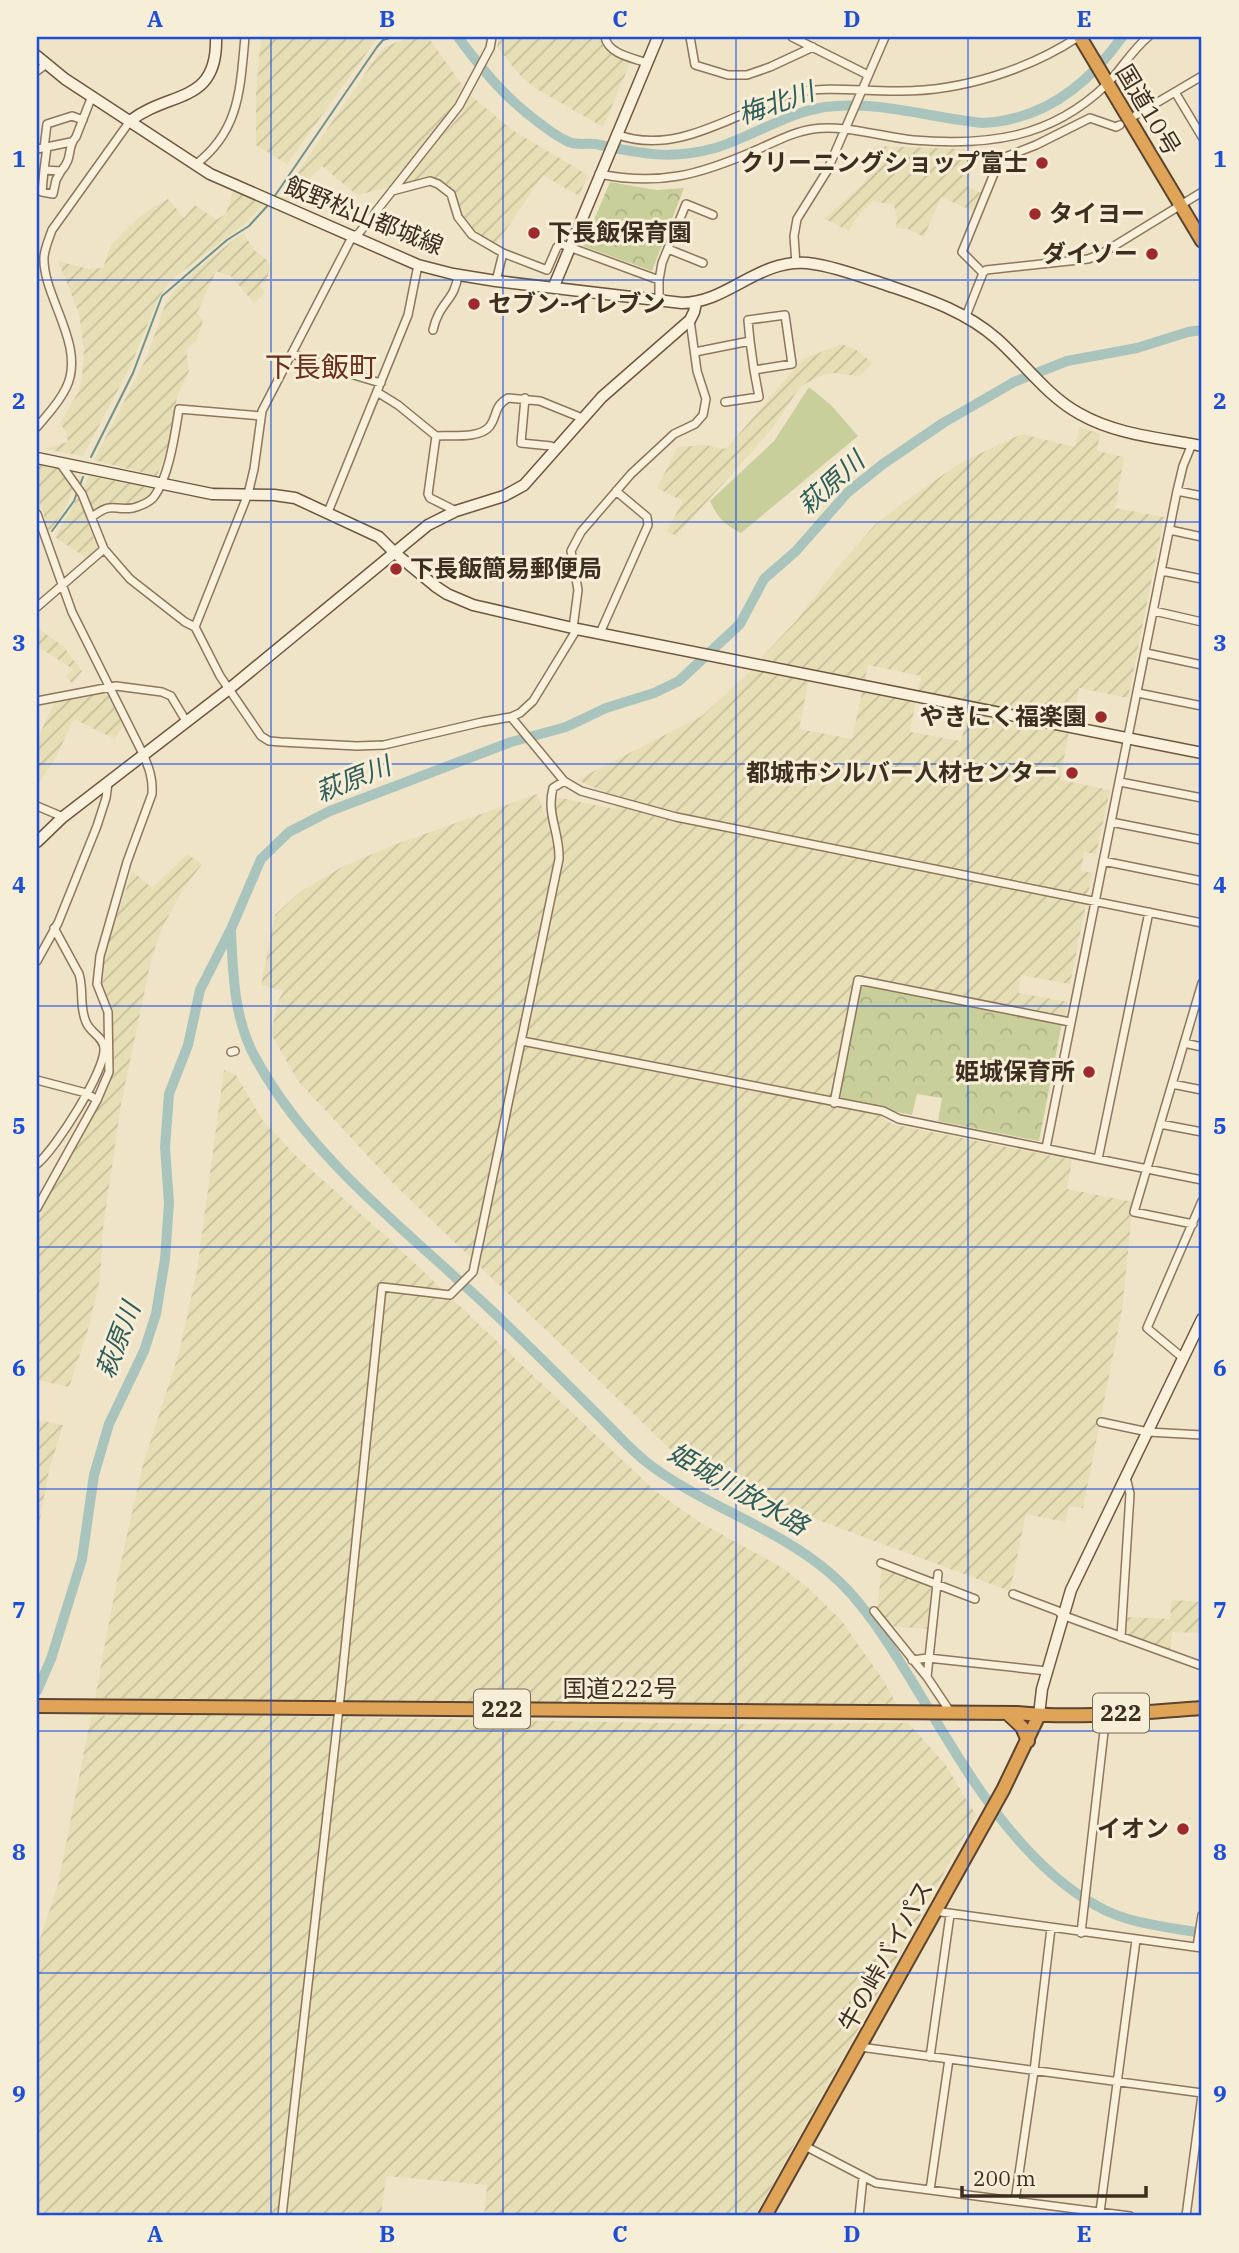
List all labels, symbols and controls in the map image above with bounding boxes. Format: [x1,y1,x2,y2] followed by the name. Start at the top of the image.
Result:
[147,3,163,33] text: A
[379,3,395,33] text: B
[612,3,628,33] text: C
[843,3,861,33] text: D
[1076,3,1092,33] text: E
[1109,58,1189,161] street label: 国道10号
[733,72,821,131] water label: 梅北川
[12,143,26,173] text: 1
[1213,143,1227,173] text: 1
[740,146,1028,178] place label: クリーニングショップ富士
[1034,155,1050,171] marker: クリーニングショップ富士
[280,169,448,261] street label: 飯野松山都城線
[1049,197,1145,229] place label: タイヨー
[1027,206,1043,222] marker: タイヨー
[548,216,692,248] place label: 下長飯保育園
[526,225,542,241] marker: 下長飯保育園
[1042,237,1138,269] place label: ダイソー
[1144,246,1160,262] marker: ダイソー
[488,287,666,319] place label: セブン-イレブン
[466,296,482,312] marker: セブン-イレブン
[265,348,377,385] district label: 下長飯町
[12,385,26,415] text: 2
[1213,385,1227,415] text: 2
[790,442,873,521] water label: 萩原川
[410,552,602,584] place label: 下長飯簡易郵便局
[388,561,404,577] marker: 下長飯簡易郵便局
[12,627,26,657] text: 3
[1213,627,1227,657] text: 3
[919,700,1087,732] place label: やきにく福楽園
[1093,709,1109,725] marker: やきにく福楽園
[310,747,398,808] water label: 萩原川
[746,756,1058,788] place label: 都城市シルバー人材センター
[1064,765,1080,781] marker: 都城市シルバー人材センター
[12,869,26,899] text: 4
[1213,869,1227,899] text: 4
[955,1055,1075,1087] place label: 姫城保育所
[1081,1064,1097,1080] marker: 姫城保育所
[12,1110,26,1140] text: 5
[1213,1110,1227,1140] text: 5
[87,1294,148,1382] water label: 萩原川
[12,1352,26,1382] text: 6
[1213,1352,1227,1382] text: 6
[662,1434,816,1543] water label: 姫城川放水路
[12,1594,26,1624] text: 7
[1213,1594,1227,1624] text: 7
[562,1672,678,1704] street label: 国道222号
[474,1690,530,1728] road number: 222
[1093,1694,1149,1732] road number: 222
[1097,1812,1169,1844] place label: イオン
[1175,1821,1191,1837] marker: イオン
[12,1836,26,1866] text: 8
[1213,1836,1227,1866] text: 8
[831,1874,940,2037] street label: 牛の峠バイパス
[12,2078,26,2108] text: 9
[1213,2078,1227,2108] text: 9
[962,2155,1146,2199] scale bar
[973,2164,1036,2192] text: 200 m
[147,2218,163,2248] text: A
[379,2218,395,2248] text: B
[612,2218,628,2248] text: C
[843,2218,861,2248] text: D
[1076,2218,1092,2248] text: E

